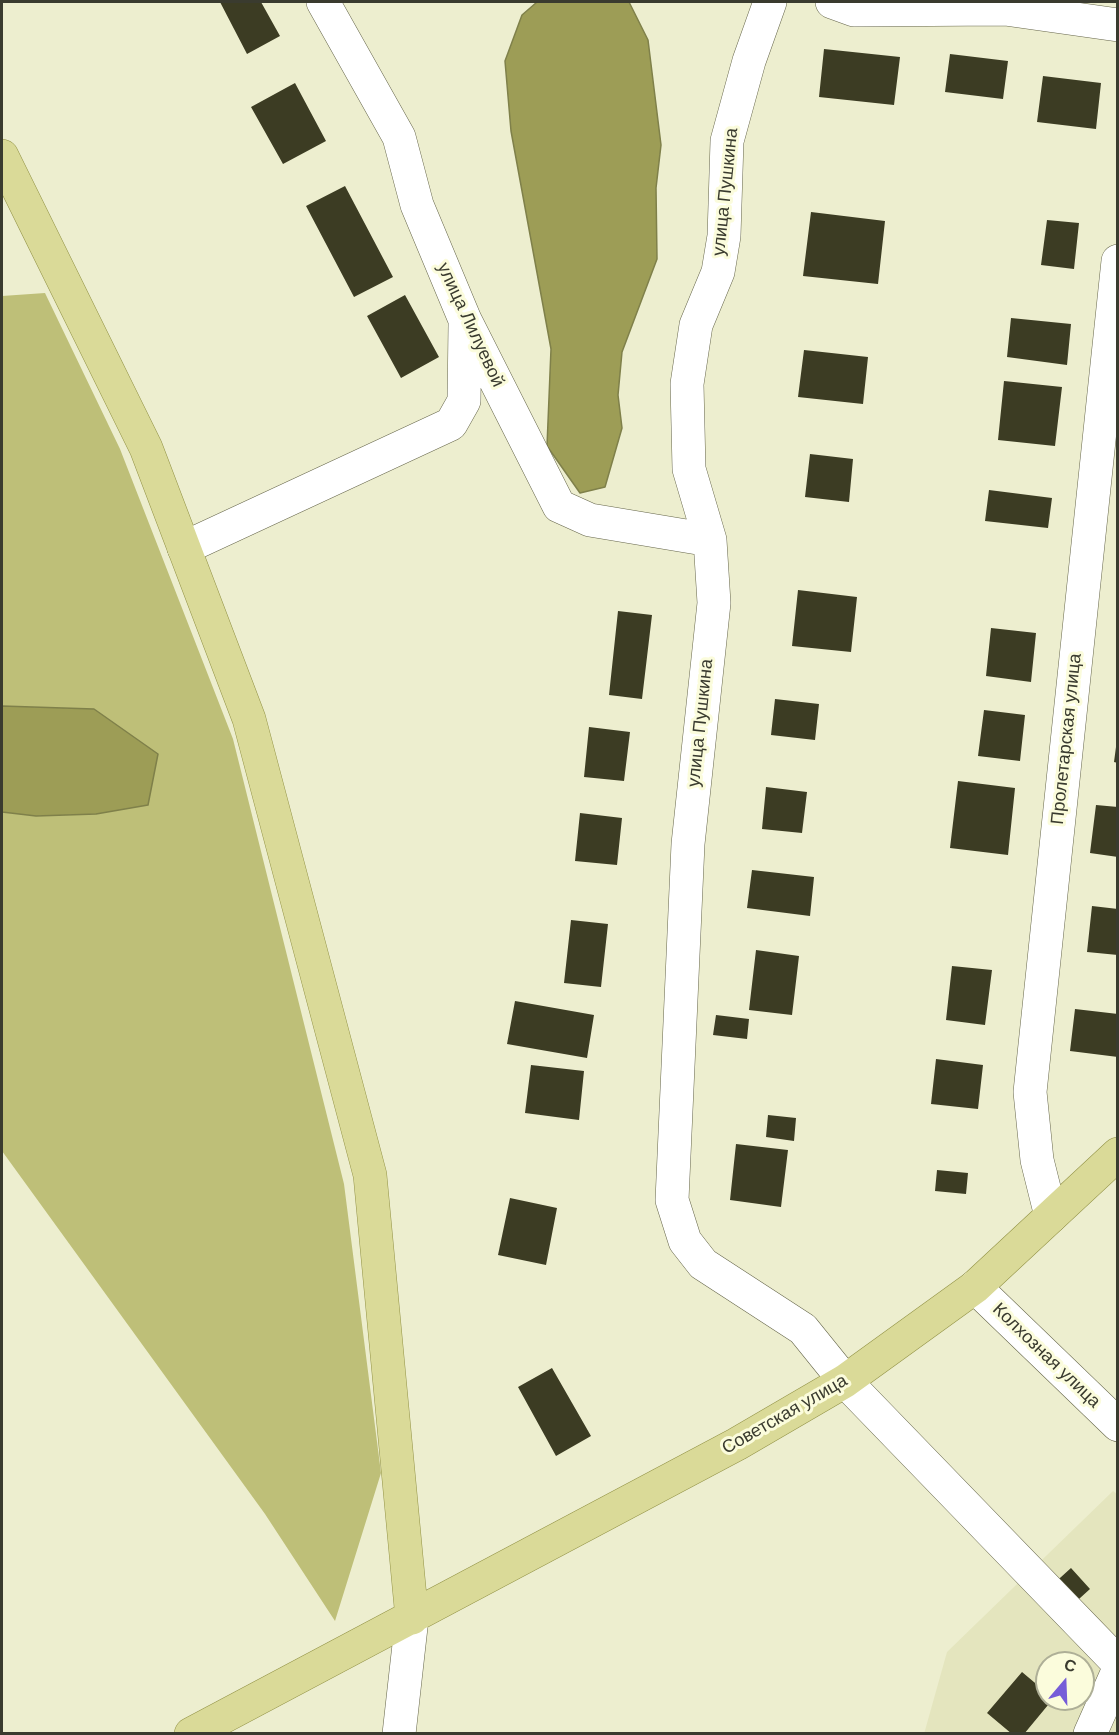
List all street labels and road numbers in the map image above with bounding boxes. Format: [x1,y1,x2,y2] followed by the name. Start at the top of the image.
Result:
[709,127,743,257] street label: улица Пушкина
[432,259,508,391] street label: улица Лилуевой
[1047,652,1087,826] street label: Пролетарская улица
[684,658,718,788] street label: улица Пушкина
[988,1299,1104,1413] street label: Колхозная улица
[718,1370,852,1460] street label: Советская улица

